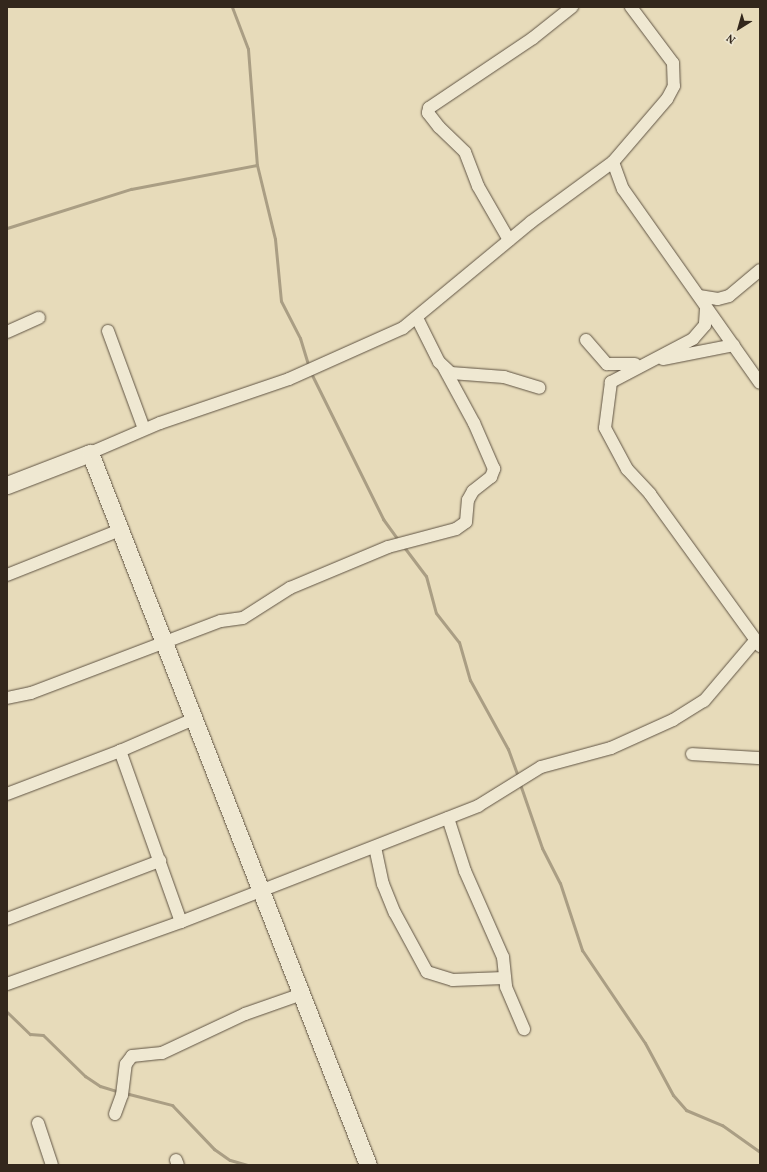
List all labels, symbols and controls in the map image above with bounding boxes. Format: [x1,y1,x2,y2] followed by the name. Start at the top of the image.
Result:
[719,8,759,48] north arrow
[724,30,739,46] text: N

